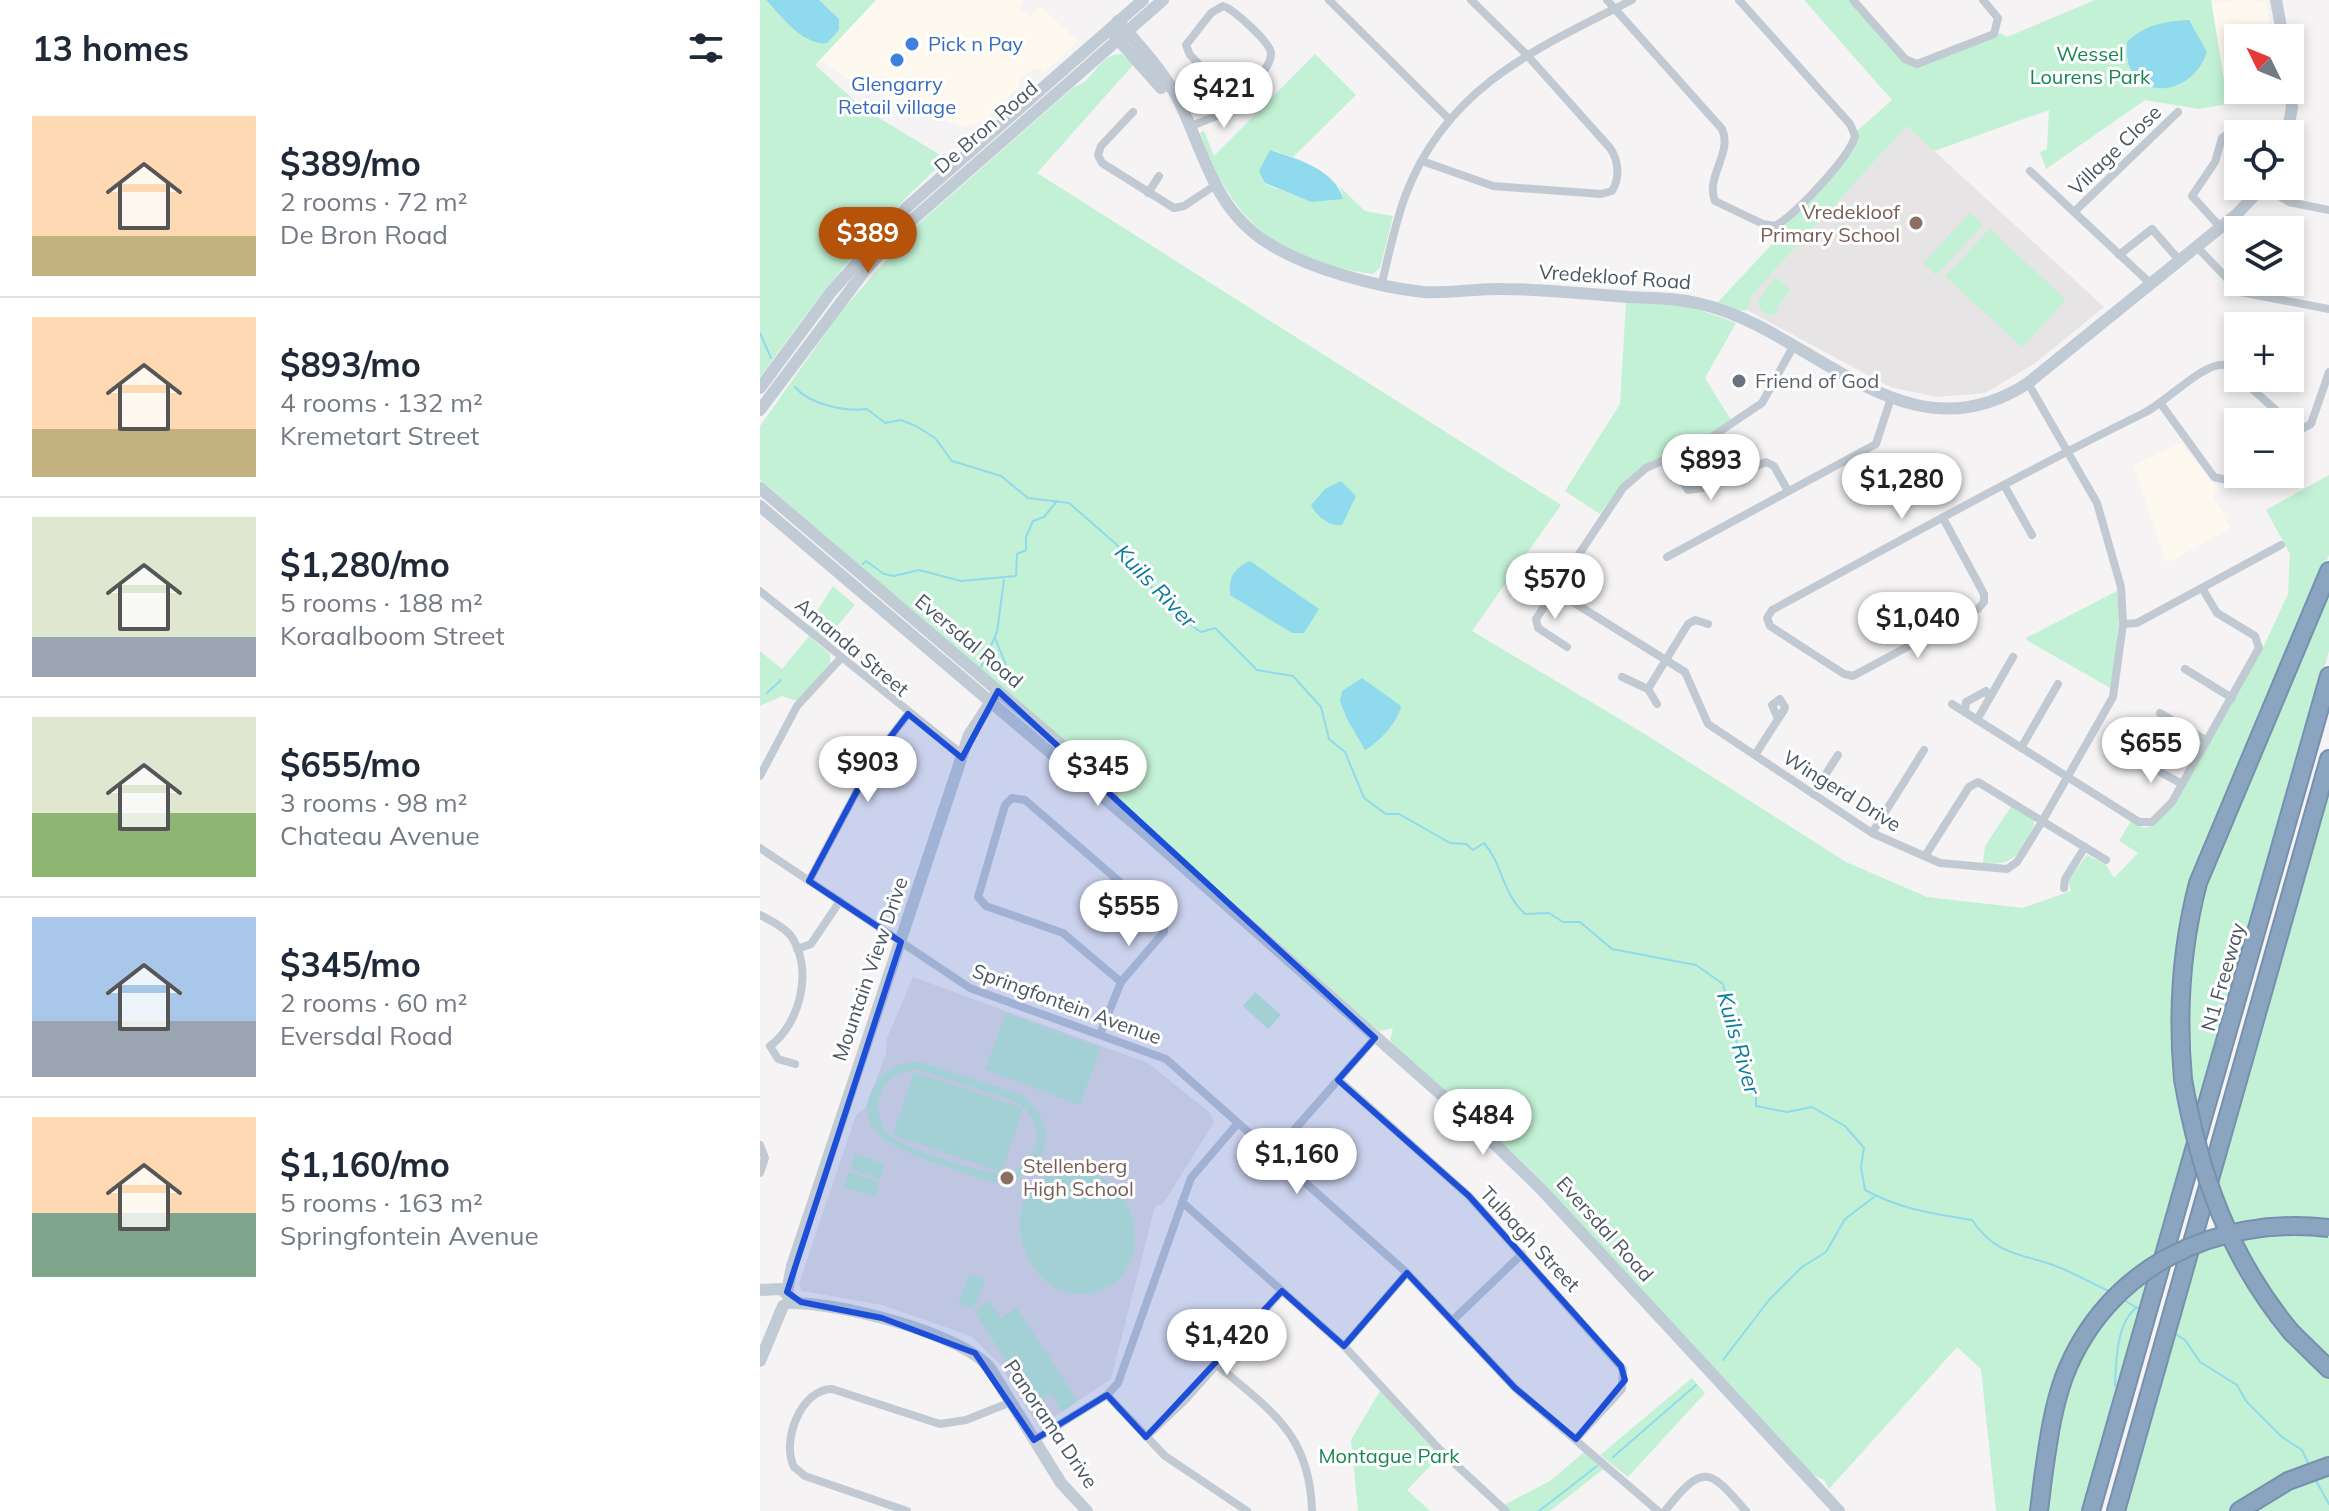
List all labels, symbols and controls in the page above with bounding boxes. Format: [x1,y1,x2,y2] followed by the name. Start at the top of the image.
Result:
[2224,24,2304,104] north arrow
[2224,24,2304,488] map controls
[684,26,728,70] icon: filters
[32,27,189,70] text: 13 homes
[928,31,1024,56] place label: Pick n Pay
[903,35,921,53] marker: Pick n Pay
[2030,41,2151,89] park label: Wessel Lourens Park
[888,51,906,69] marker: Glengarry Retail village
[1177,62,1271,130] pin: $421
[838,71,956,119] place label: Glengarry Retail village
[1193,71,1255,104] text: $421
[929,75,1043,178] street label: De Bron Road
[2063,99,2166,200] street label: Village Close
[2224,120,2304,200] button: locate
[280,142,421,185] text: $389/mo
[96,148,192,244] icon: home
[280,185,467,218] text: 2 rooms · 72 m²
[1760,199,1900,247] place label: Vredekloof Primary School
[821,207,915,275] pin: $389
[1907,214,1925,232] marker: Vredekloof Primary School
[837,216,899,249] text: $389
[2224,216,2304,296] button: layers
[280,218,448,251] text: De Bron Road
[1538,259,1692,294] street label: Vredekloof Road
[2224,312,2304,392] button: +
[280,343,421,386] text: $893/mo
[96,349,192,445] icon: home
[1755,368,1879,393] place label: Friend of God
[1730,372,1748,390] marker: Friend of God
[280,386,483,419] text: 4 rooms · 132 m²
[2224,408,2304,488] button: −
[280,419,479,452] text: Kremetart Street
[1664,434,1758,502] pin: $893
[1680,443,1742,476] text: $893
[1837,453,1967,521] pin: $1,280
[1860,462,1944,495] text: $1,280
[1109,538,1203,634] water label: Kuils River
[280,543,450,586] text: $1,280/mo
[96,549,192,645] icon: home
[1508,553,1602,621] pin: $570
[1524,562,1586,595] text: $570
[280,586,483,619] text: 5 rooms · 188 m²
[910,588,1028,693] street label: Eversdal Road
[790,592,914,701] street label: Amanda Street
[1853,592,1983,660] pin: $1,040
[1876,601,1960,634] text: $1,040
[280,619,505,652] text: Koraalboom Street
[2104,717,2198,785] pin: $655
[2120,726,2182,759] text: $655
[821,736,915,804] pin: $903
[1051,740,1145,808] pin: $345
[280,743,421,786] text: $655/mo
[1779,744,1906,837] street label: Wingerd Drive
[837,745,899,778] text: $903
[96,749,192,845] icon: home
[1067,749,1129,782] text: $345
[280,786,467,819] text: 3 rooms · 98 m²
[280,819,480,852] text: Chateau Avenue
[826,874,913,1064] street label: Mountain View Drive
[1082,880,1176,948] pin: $555
[1098,889,1160,922] text: $555
[2195,919,2250,1034] street label: N1 Freeway
[280,943,421,986] text: $345/mo
[96,949,192,1045] icon: home
[969,958,1165,1049] street label: Springfontein Avenue
[280,986,467,1019] text: 2 rooms · 60 m²
[1711,988,1767,1099] water label: Kuils River
[280,1019,453,1052] text: Eversdal Road
[1436,1089,1530,1157] pin: $484
[1452,1098,1514,1131] text: $484
[1232,1128,1362,1196] pin: $1,160
[1255,1137,1339,1170] text: $1,160
[280,1143,450,1186] text: $1,160/mo
[96,1149,192,1245] icon: home
[1023,1153,1134,1201] place label: Stellenberg High School
[998,1169,1016,1187] marker: Stellenberg High School
[1552,1171,1659,1286] street label: Eversdal Road
[1475,1181,1586,1297] street label: Tulbagh Street
[280,1186,483,1219] text: 5 rooms · 163 m²
[280,1219,539,1252] text: Springfontein Avenue
[1162,1309,1292,1377] pin: $1,420
[1185,1318,1269,1351] text: $1,420
[999,1355,1104,1493] street label: Panorama Drive
[1318,1443,1460,1468] park label: Montague Park

